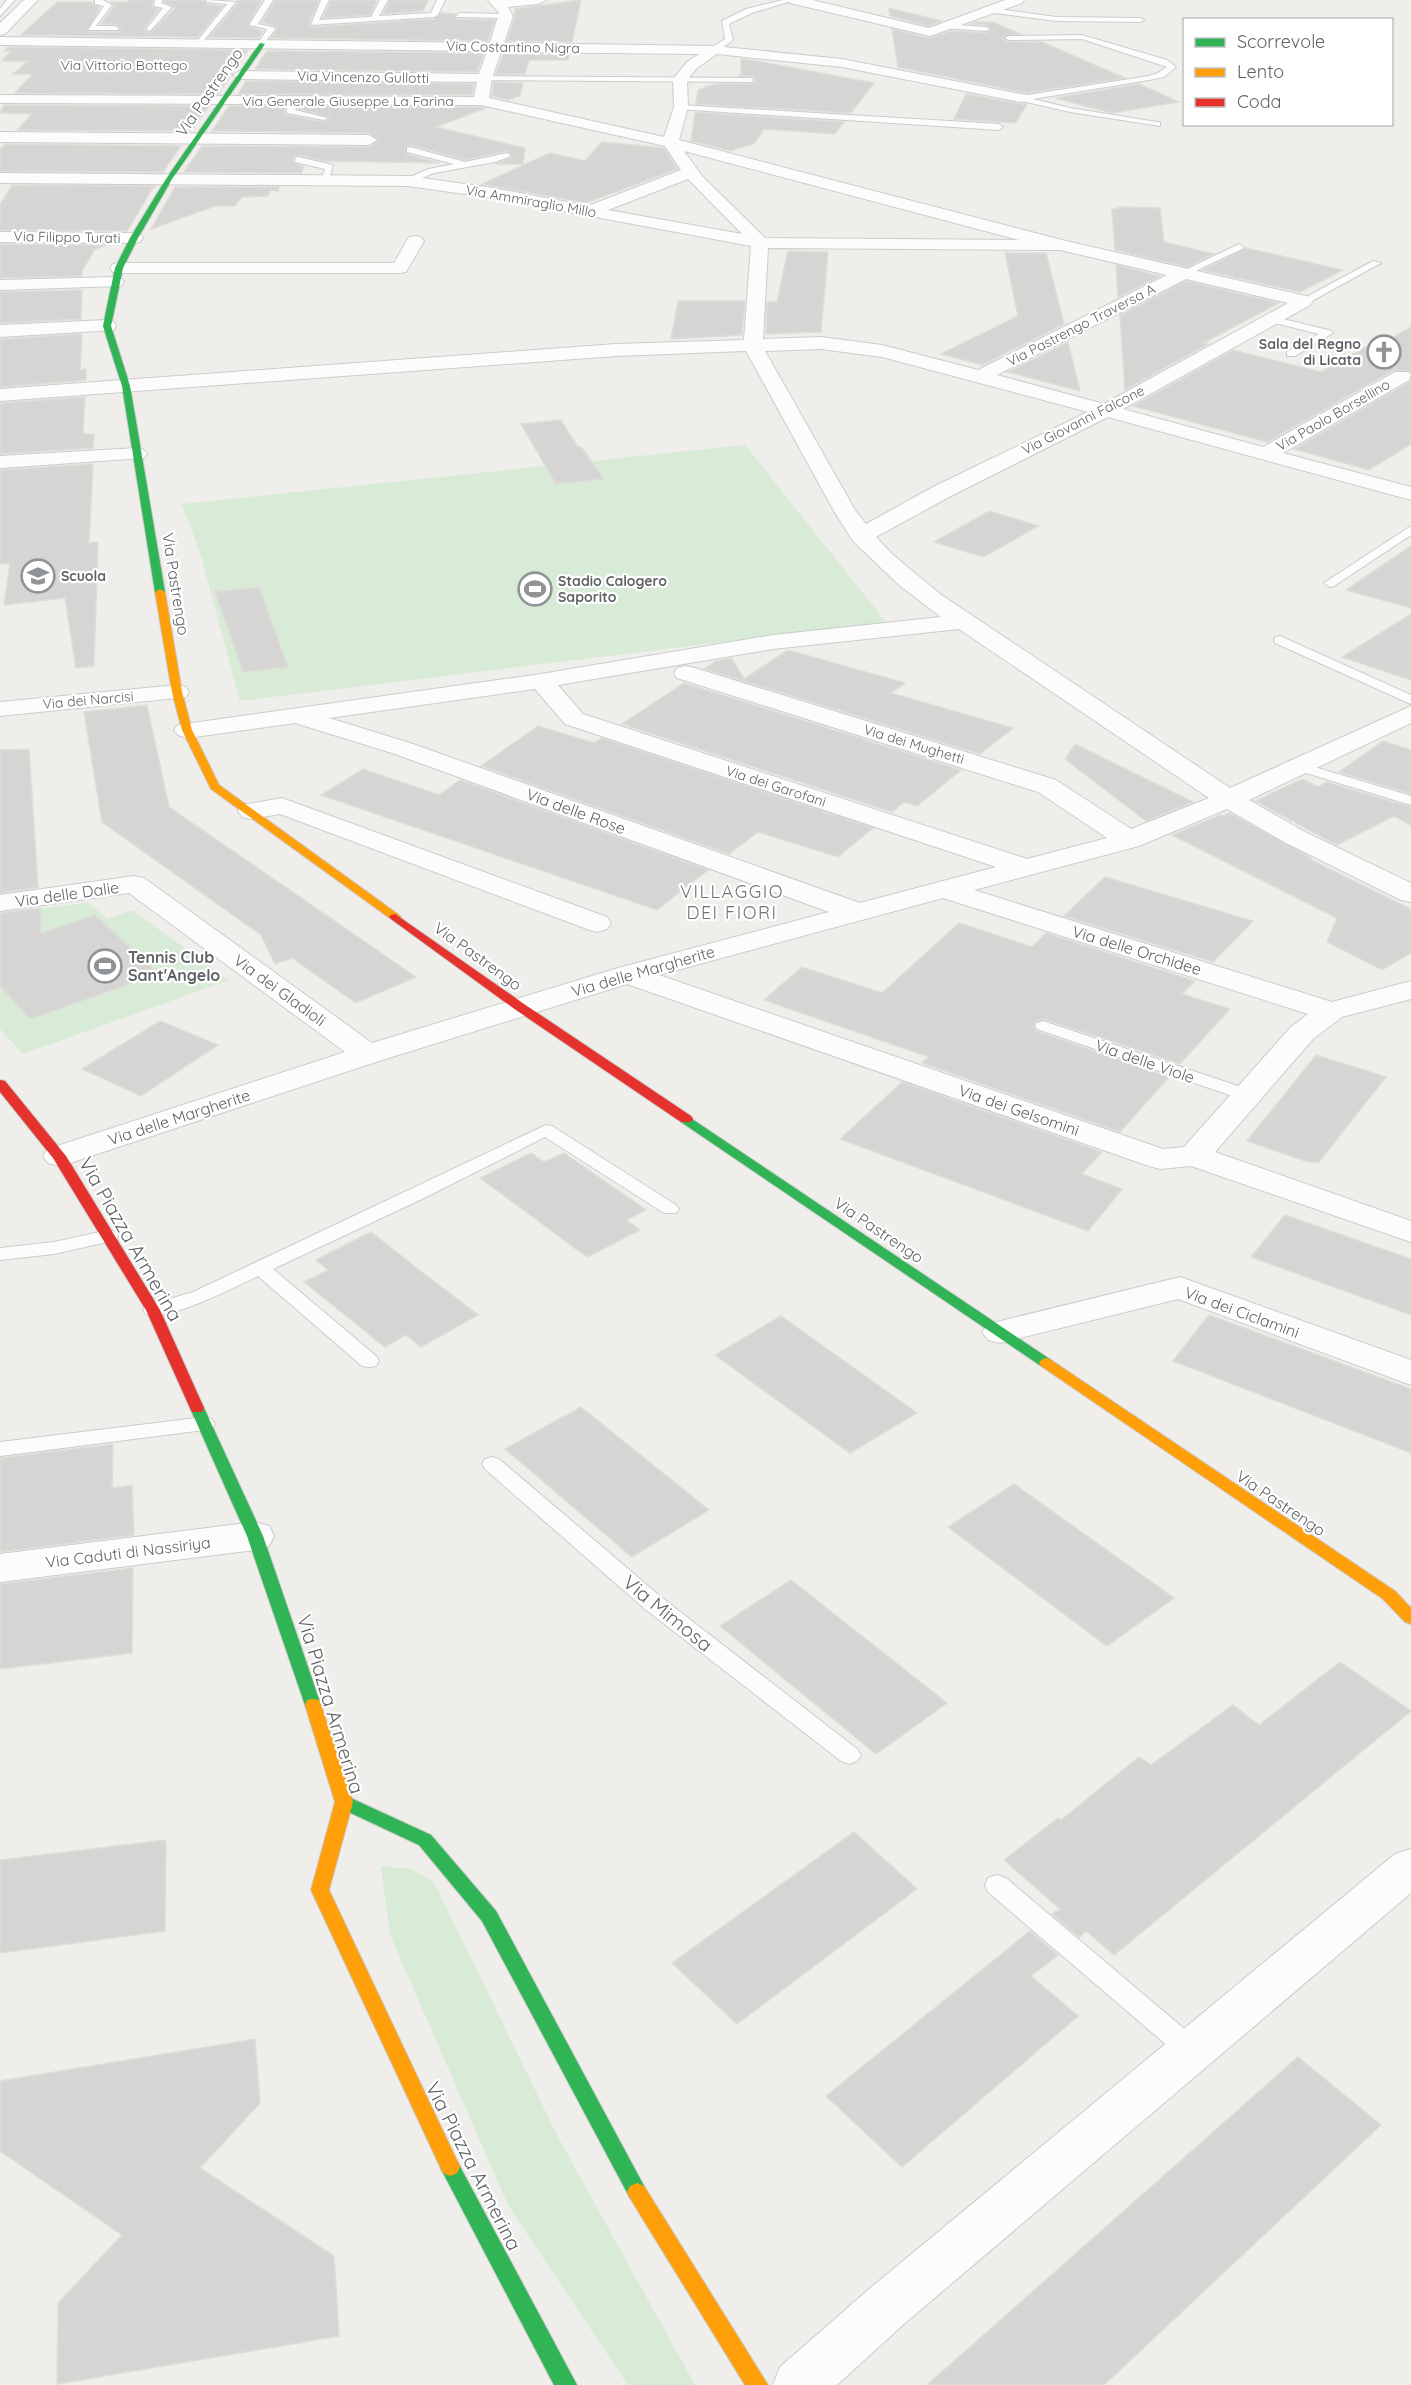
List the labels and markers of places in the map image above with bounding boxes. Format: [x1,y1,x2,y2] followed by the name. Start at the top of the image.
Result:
[1366,334,1402,370] church icon: Sala del Regno di Licata
[1259,335,1361,369] place label: Sala del Regno di Licata
[20,558,56,594] school or university icon: Scuola
[61,567,106,585] place label: Scuola
[517,571,553,607] sports icon: Stadio Calogero Saporito
[558,572,667,606] place label: Stadio Calogero Saporito
[128,947,220,985] place label: Tennis Club Sant'Angelo
[87,948,123,984] sports icon: Tennis Club Sant'Angelo

